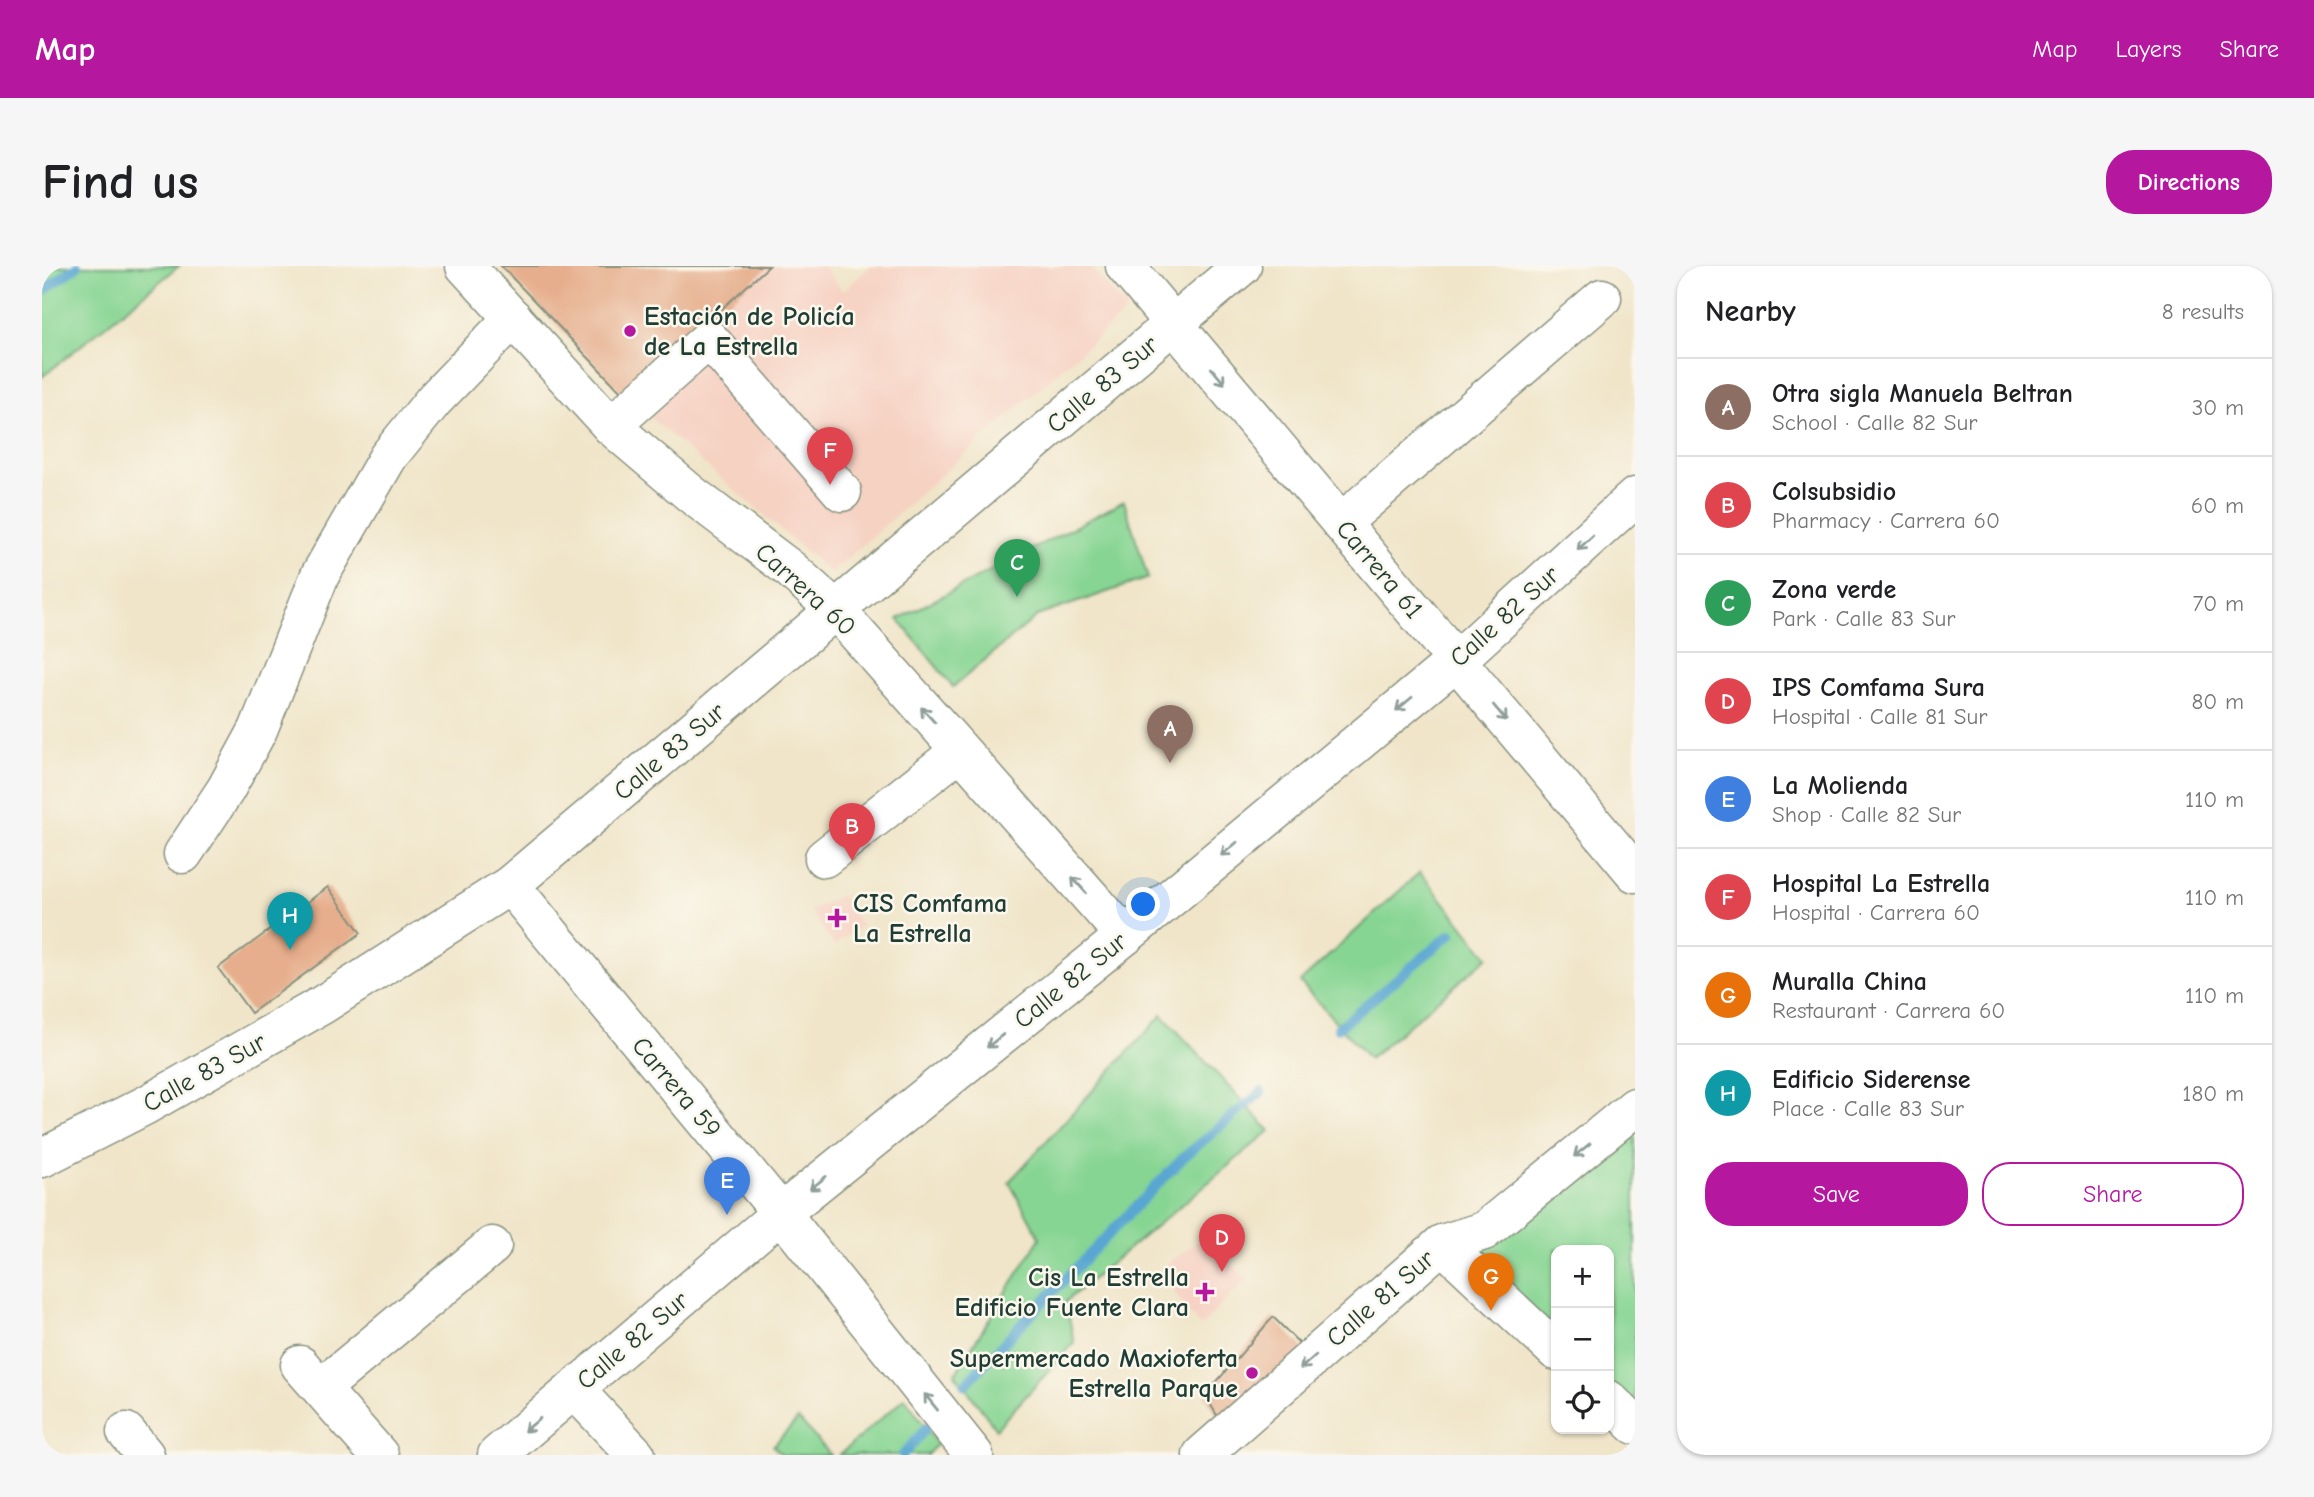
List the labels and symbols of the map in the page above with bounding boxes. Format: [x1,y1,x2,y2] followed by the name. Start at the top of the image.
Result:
[644,302,855,362] place label: Estación de Policía de La Estrella
[622,323,638,339] marker: Estación de Policía de La Estrella
[1041,329,1165,440] street label: Calle 83 Sur
[1210,367,1226,385] one-way arrow
[807,427,853,485] pin: F
[1330,514,1429,625] street label: Carrera 61
[1576,535,1594,551] one-way arrow
[749,537,862,643] street label: Carrera 60
[994,539,1040,597] pin: C
[1444,560,1566,673] street label: Calle 82 Sur
[608,696,732,807] street label: Calle 83 Sur
[1395,696,1413,712] one-way arrow
[1493,703,1508,721] one-way arrow
[1147,705,1193,763] pin: A
[920,706,936,724] one-way arrow
[829,803,875,861] pin: B
[1220,841,1238,857] one-way arrow
[1071,876,1087,894] one-way arrow
[1126,887,1160,921] your location
[853,889,1007,949] place label: CIS Comfama La Estrella
[267,892,313,950] pin: H
[827,908,847,928] marker: CIS Comfama La Estrella
[1008,926,1133,1035] street label: Calle 82 Sur
[138,1027,272,1119] street label: Calle 83 Sur
[625,1031,727,1144] street label: Carrera 59
[987,1033,1005,1048] one-way arrow
[1574,1142,1592,1158] one-way arrow
[704,1157,750,1215] pin: E
[809,1176,827,1191] one-way arrow
[1199,1214,1245,1272] pin: D
[1321,1243,1441,1354] street label: Calle 81 Sur
[1468,1253,1514,1311] pin: G
[955,1263,1189,1323] place label: Cis La Estrella Edificio Fuente Clara
[1195,1282,1215,1302] marker: Cis La Estrella Edificio Fuente Clara
[571,1285,695,1396] street label: Calle 82 Sur
[950,1344,1238,1404] place label: Supermercado Maxioferta Estrella Parque
[1299,1354,1317,1370] one-way arrow
[1244,1365,1260,1381] marker: Supermercado Maxioferta Estrella Parque
[923,1393,939,1411] one-way arrow
[523,1417,541,1433] one-way arrow

